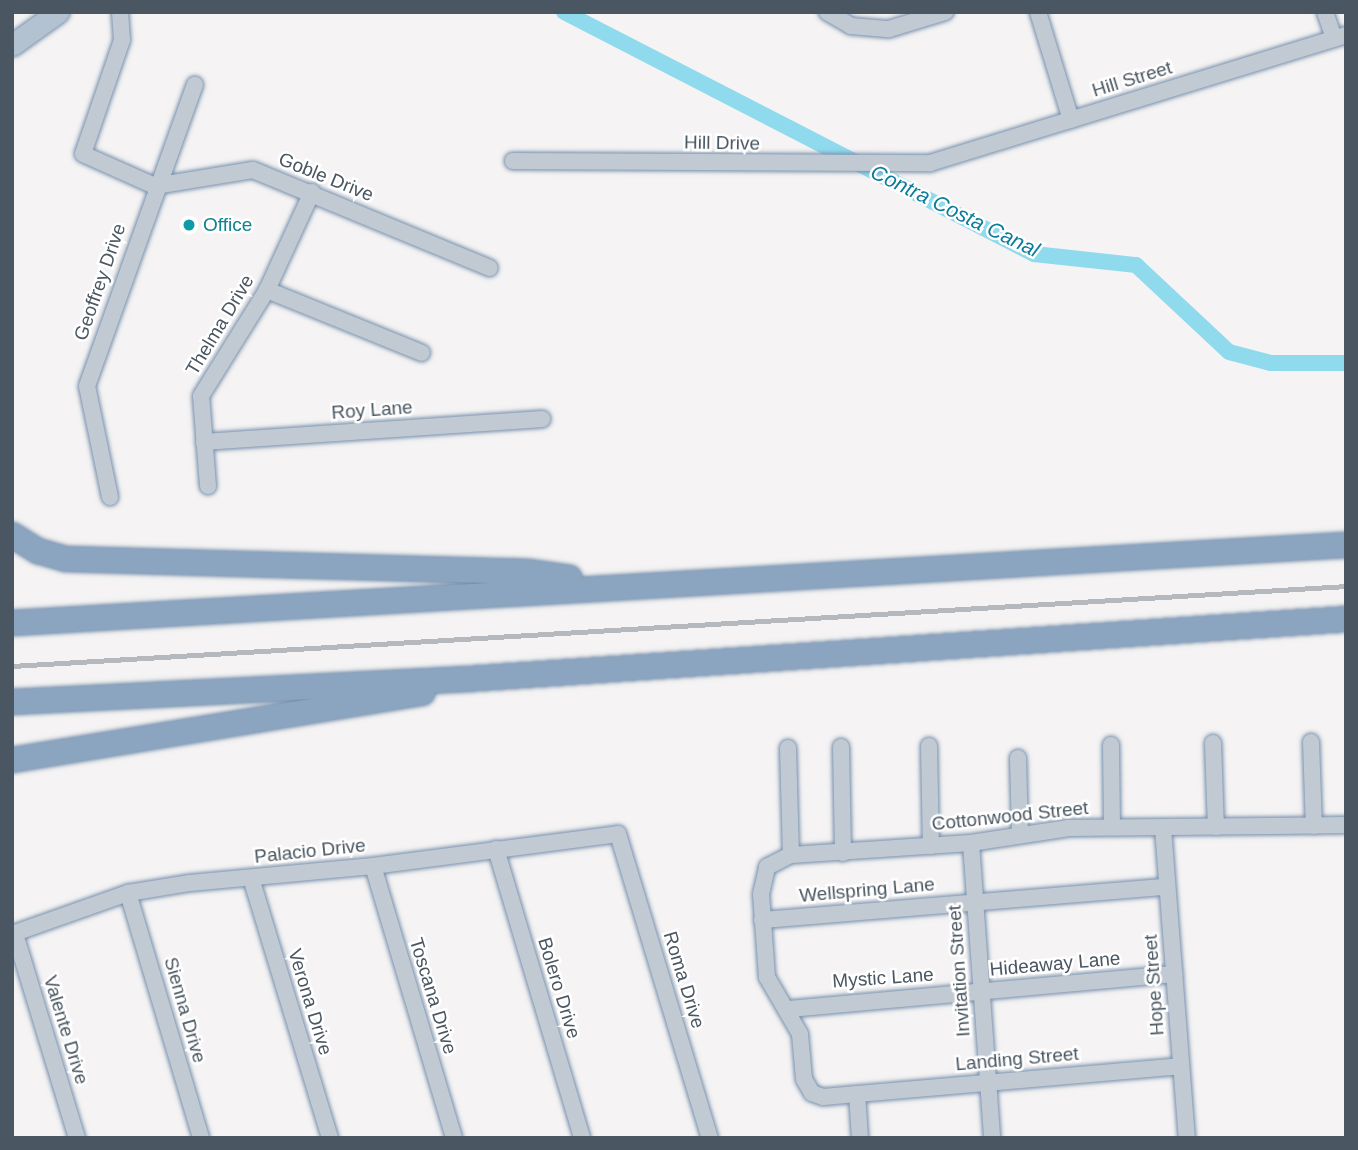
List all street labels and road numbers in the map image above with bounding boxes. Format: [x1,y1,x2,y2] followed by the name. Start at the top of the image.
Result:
[1089,56,1175,102] street label: Hill Street
[684,131,760,155] street label: Hill Drive
[275,148,377,206] street label: Goble Drive
[69,221,131,343] street label: Geoffrey Drive
[181,271,259,379] street label: Thelma Drive
[331,396,413,424] street label: Roy Lane
[931,796,1089,836] street label: Cottonwood Street
[253,834,367,868] street label: Palacio Drive
[798,873,936,907] street label: Wellspring Lane
[943,904,975,1038] street label: Invitation Street
[658,929,710,1031] street label: Roma Drive
[1139,934,1169,1036] street label: Hope Street
[404,935,462,1057] street label: Toscana Drive
[533,935,585,1041] street label: Bolero Drive
[283,946,337,1058] street label: Verona Drive
[989,947,1121,981] street label: Hideaway Lane
[159,955,211,1065] street label: Sienna Drive
[832,963,934,993] street label: Mystic Lane
[39,973,93,1087] street label: Valente Drive
[954,1042,1080,1076] street label: Landing Street

